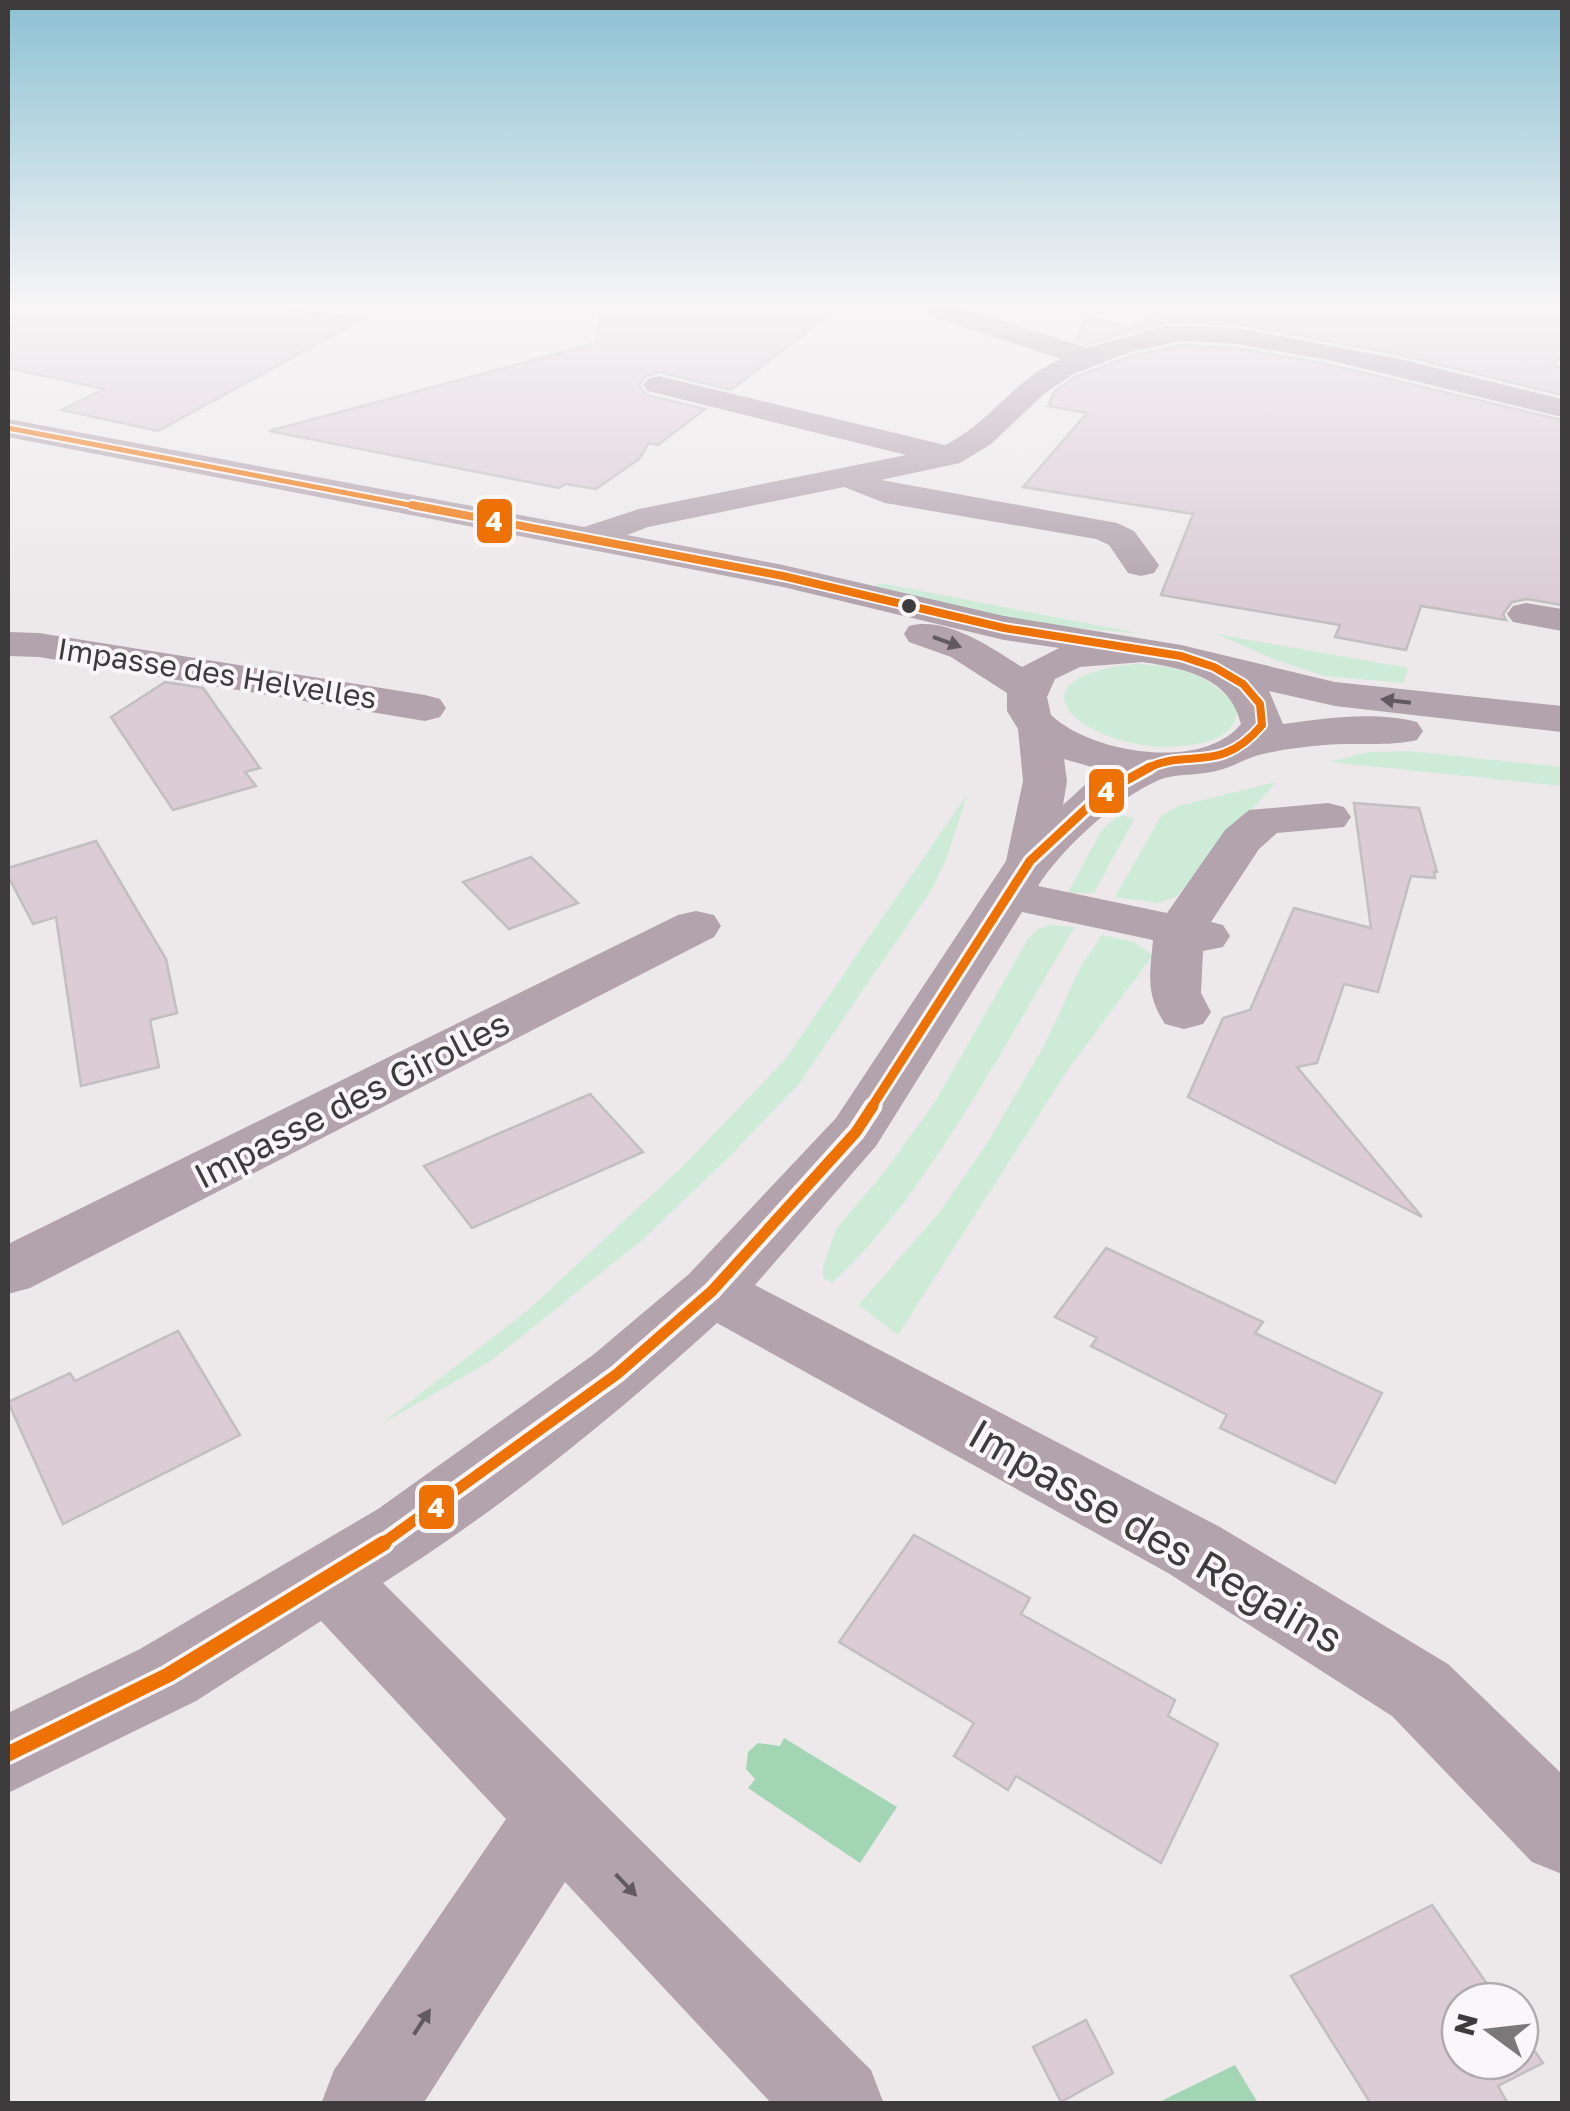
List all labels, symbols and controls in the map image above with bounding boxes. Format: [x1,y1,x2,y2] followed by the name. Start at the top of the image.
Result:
[475,497,514,545] line badge: 4
[485,504,503,537] text: 4
[899,596,919,616] unlabelled marker
[55,630,379,716] street label: Impasse des Helvelles
[932,635,962,650] one-way arrow
[1380,693,1411,709] one-way arrow
[1087,767,1126,815] line badge: 4
[1097,774,1115,807] text: 4
[187,1001,516,1197] street label: Impasse des Girolles
[961,1408,1352,1663] street label: Impasse des Regains
[417,1483,456,1531] line badge: 4
[427,1490,445,1523] text: 4
[614,1873,638,1897] one-way arrow
[1440,1981,1540,2081] north arrow
[413,2009,431,2036] one-way arrow
[1447,2010,1484,2039] text: N

